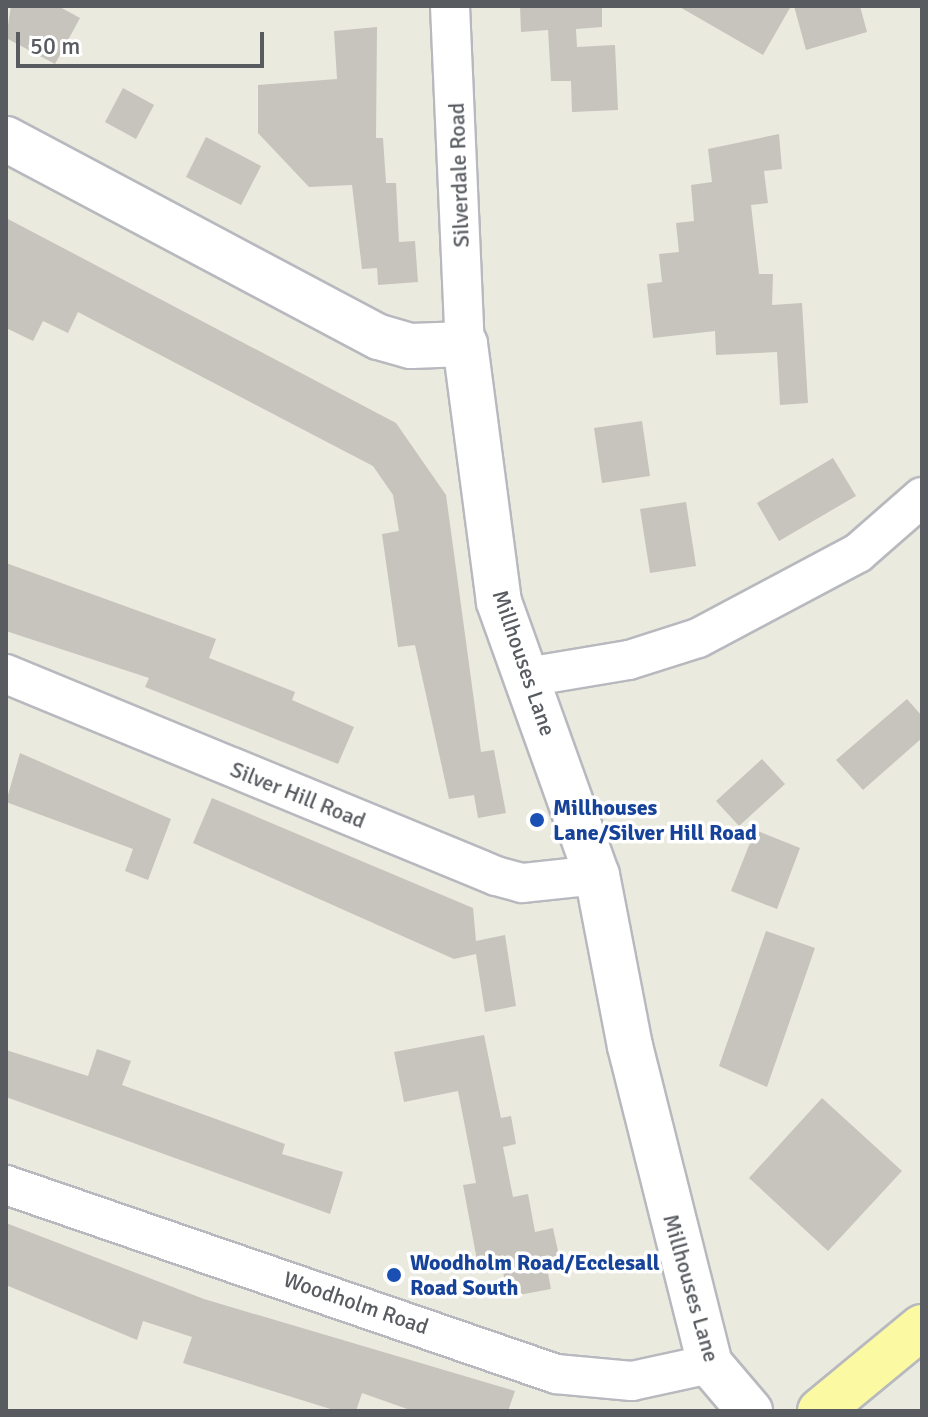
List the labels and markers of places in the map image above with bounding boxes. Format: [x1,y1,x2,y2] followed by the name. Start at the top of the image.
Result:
[553,794,757,846] place label: Millhouses Lane/Silver Hill Road
[528,811,546,829] marker: Millhouses Lane/Silver Hill Road
[410,1249,660,1300] place label: Woodholm Road/Ecclesall Road South
[385,1266,403,1284] marker: Woodholm Road/Ecclesall Road South

